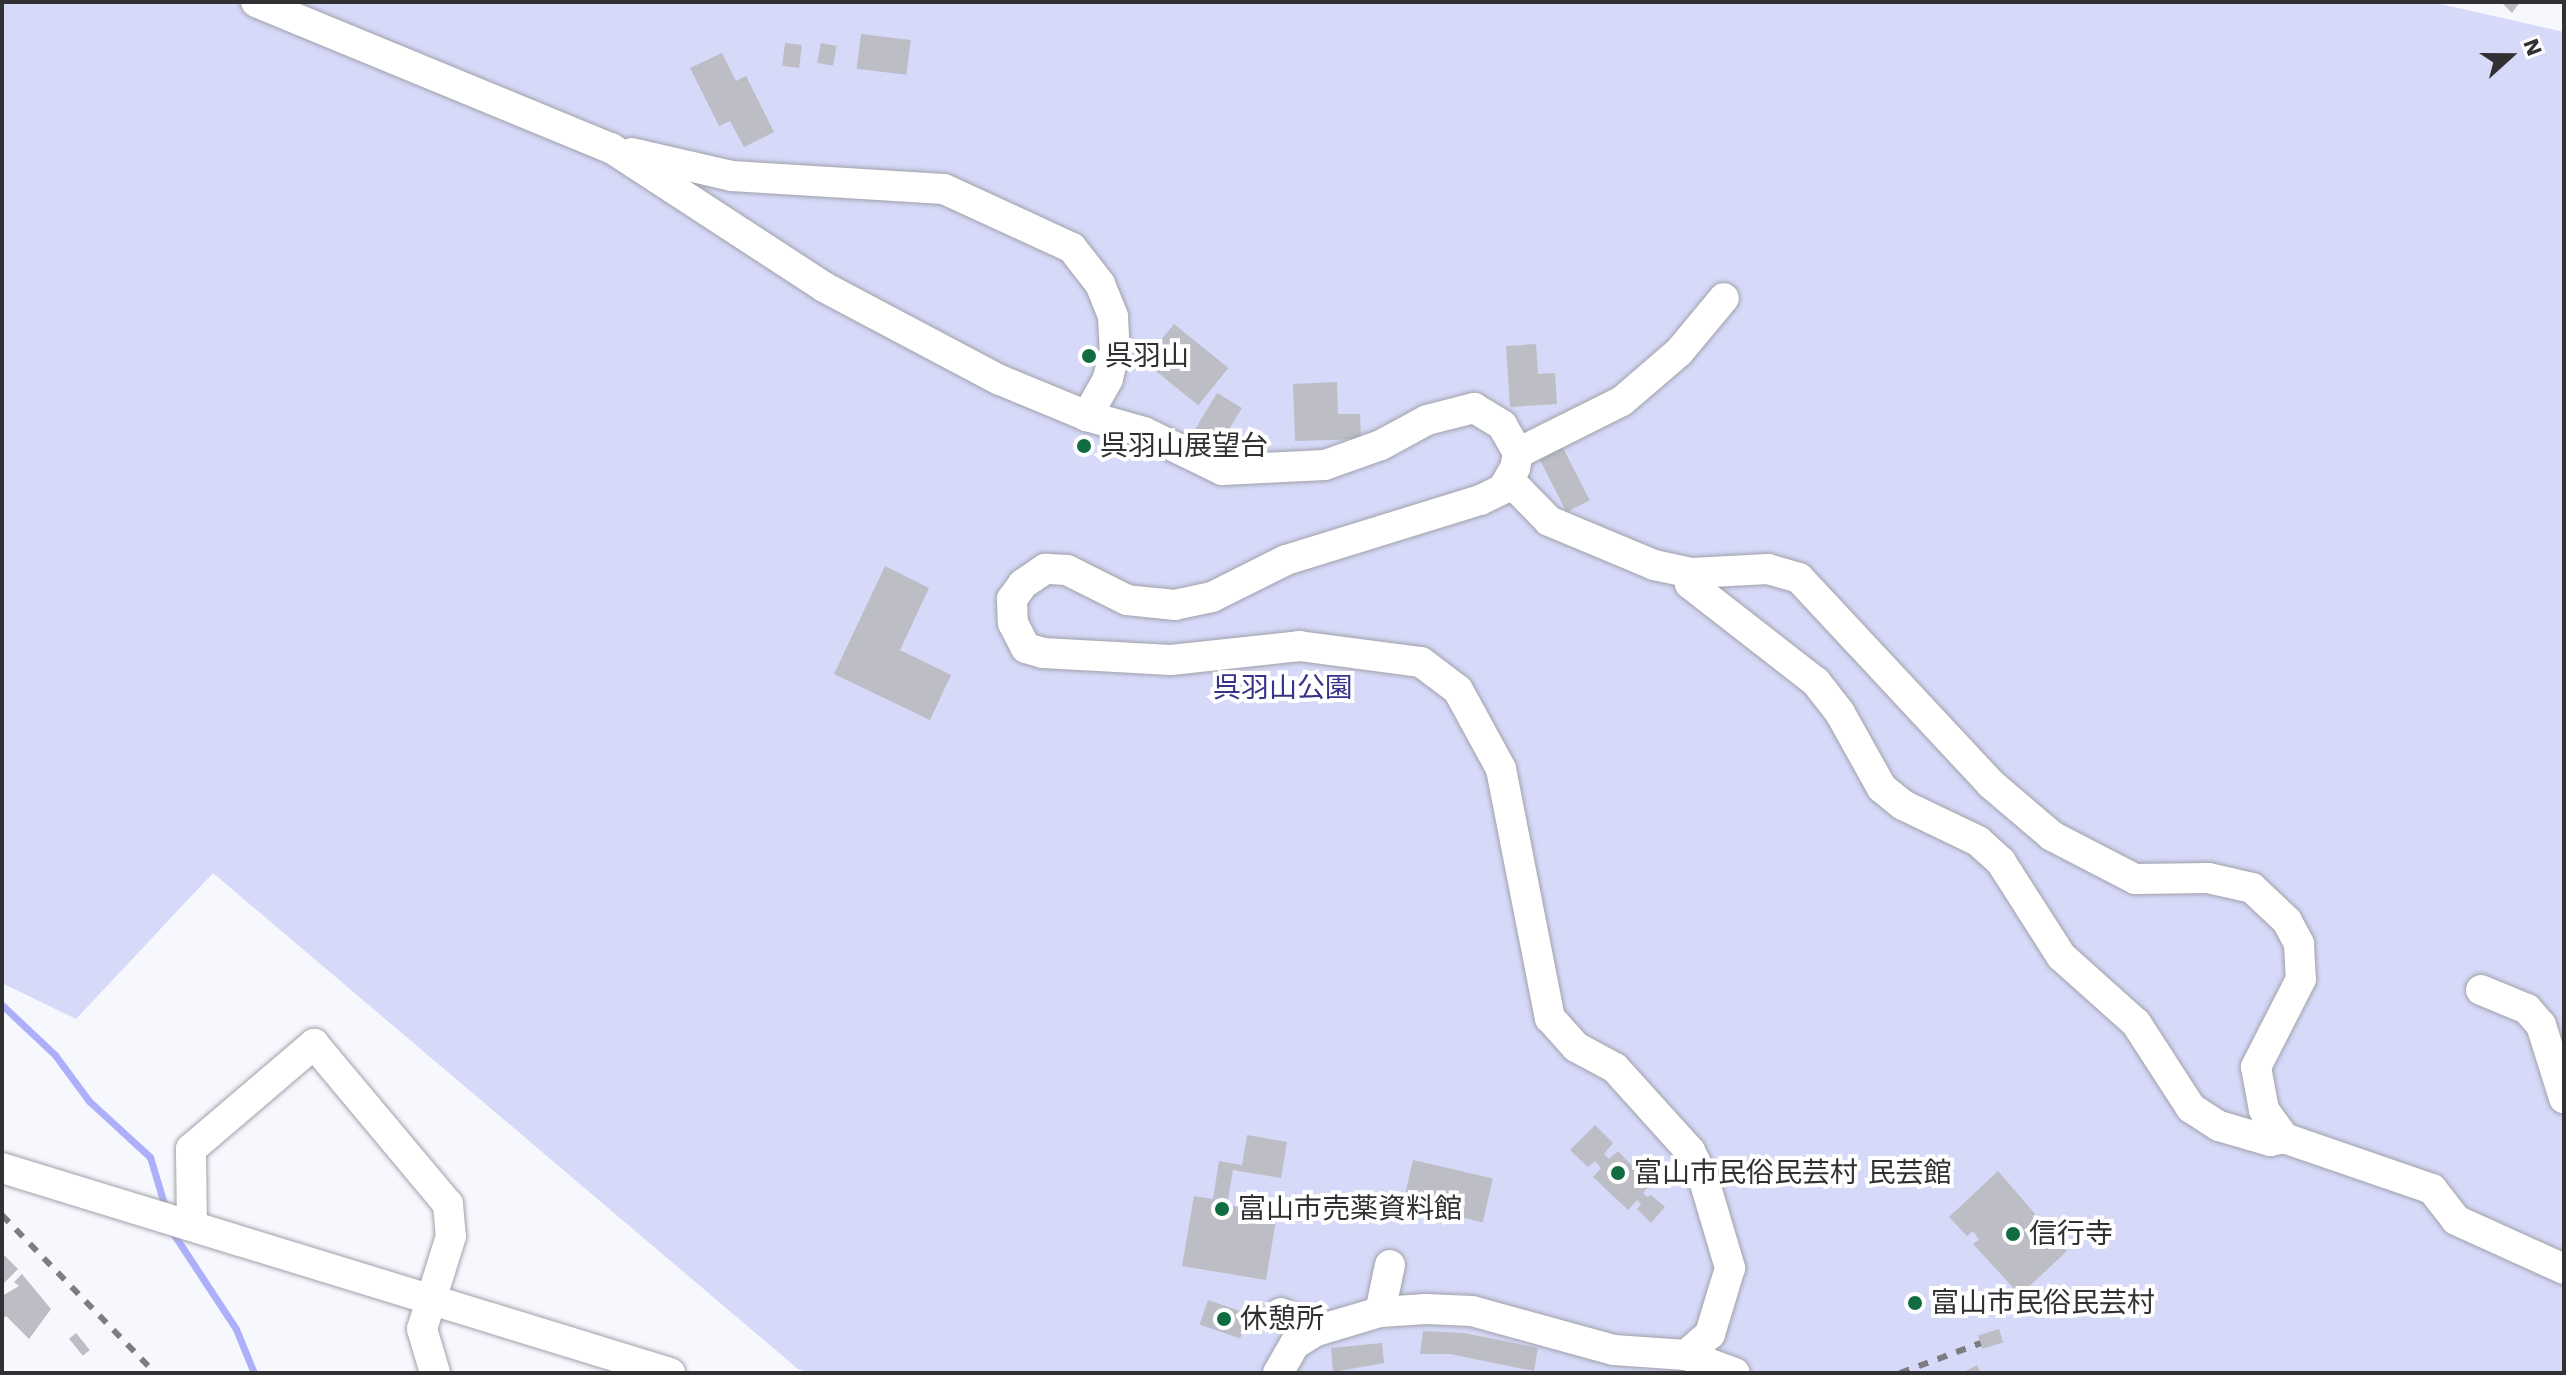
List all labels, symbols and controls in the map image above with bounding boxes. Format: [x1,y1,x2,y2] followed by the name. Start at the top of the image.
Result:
[2470,16,2550,96] north arrow
[2518,35,2547,59] text: N
[1105,339,1189,373] place label: 呉羽山
[1080,347,1098,365] marker: 呉羽山
[1100,429,1268,463] place label: 呉羽山展望台
[1075,437,1093,455] marker: 呉羽山展望台
[1213,671,1353,705] park label: 呉羽山公園
[1634,1156,1952,1190] place label: 富山市民俗民芸村 民芸館
[1609,1164,1627,1182] marker: 富山市民俗民芸村 民芸館
[1238,1192,1462,1226] place label: 富山市売薬資料館
[1213,1200,1231,1218] marker: 富山市売薬資料館
[2029,1217,2113,1251] place label: 信行寺
[2004,1225,2022,1243] marker: 信行寺
[1931,1286,2155,1320] place label: 富山市民俗民芸村
[1906,1294,1924,1312] marker: 富山市民俗民芸村
[1240,1302,1324,1336] place label: 休憩所
[1215,1310,1233,1328] marker: 休憩所

